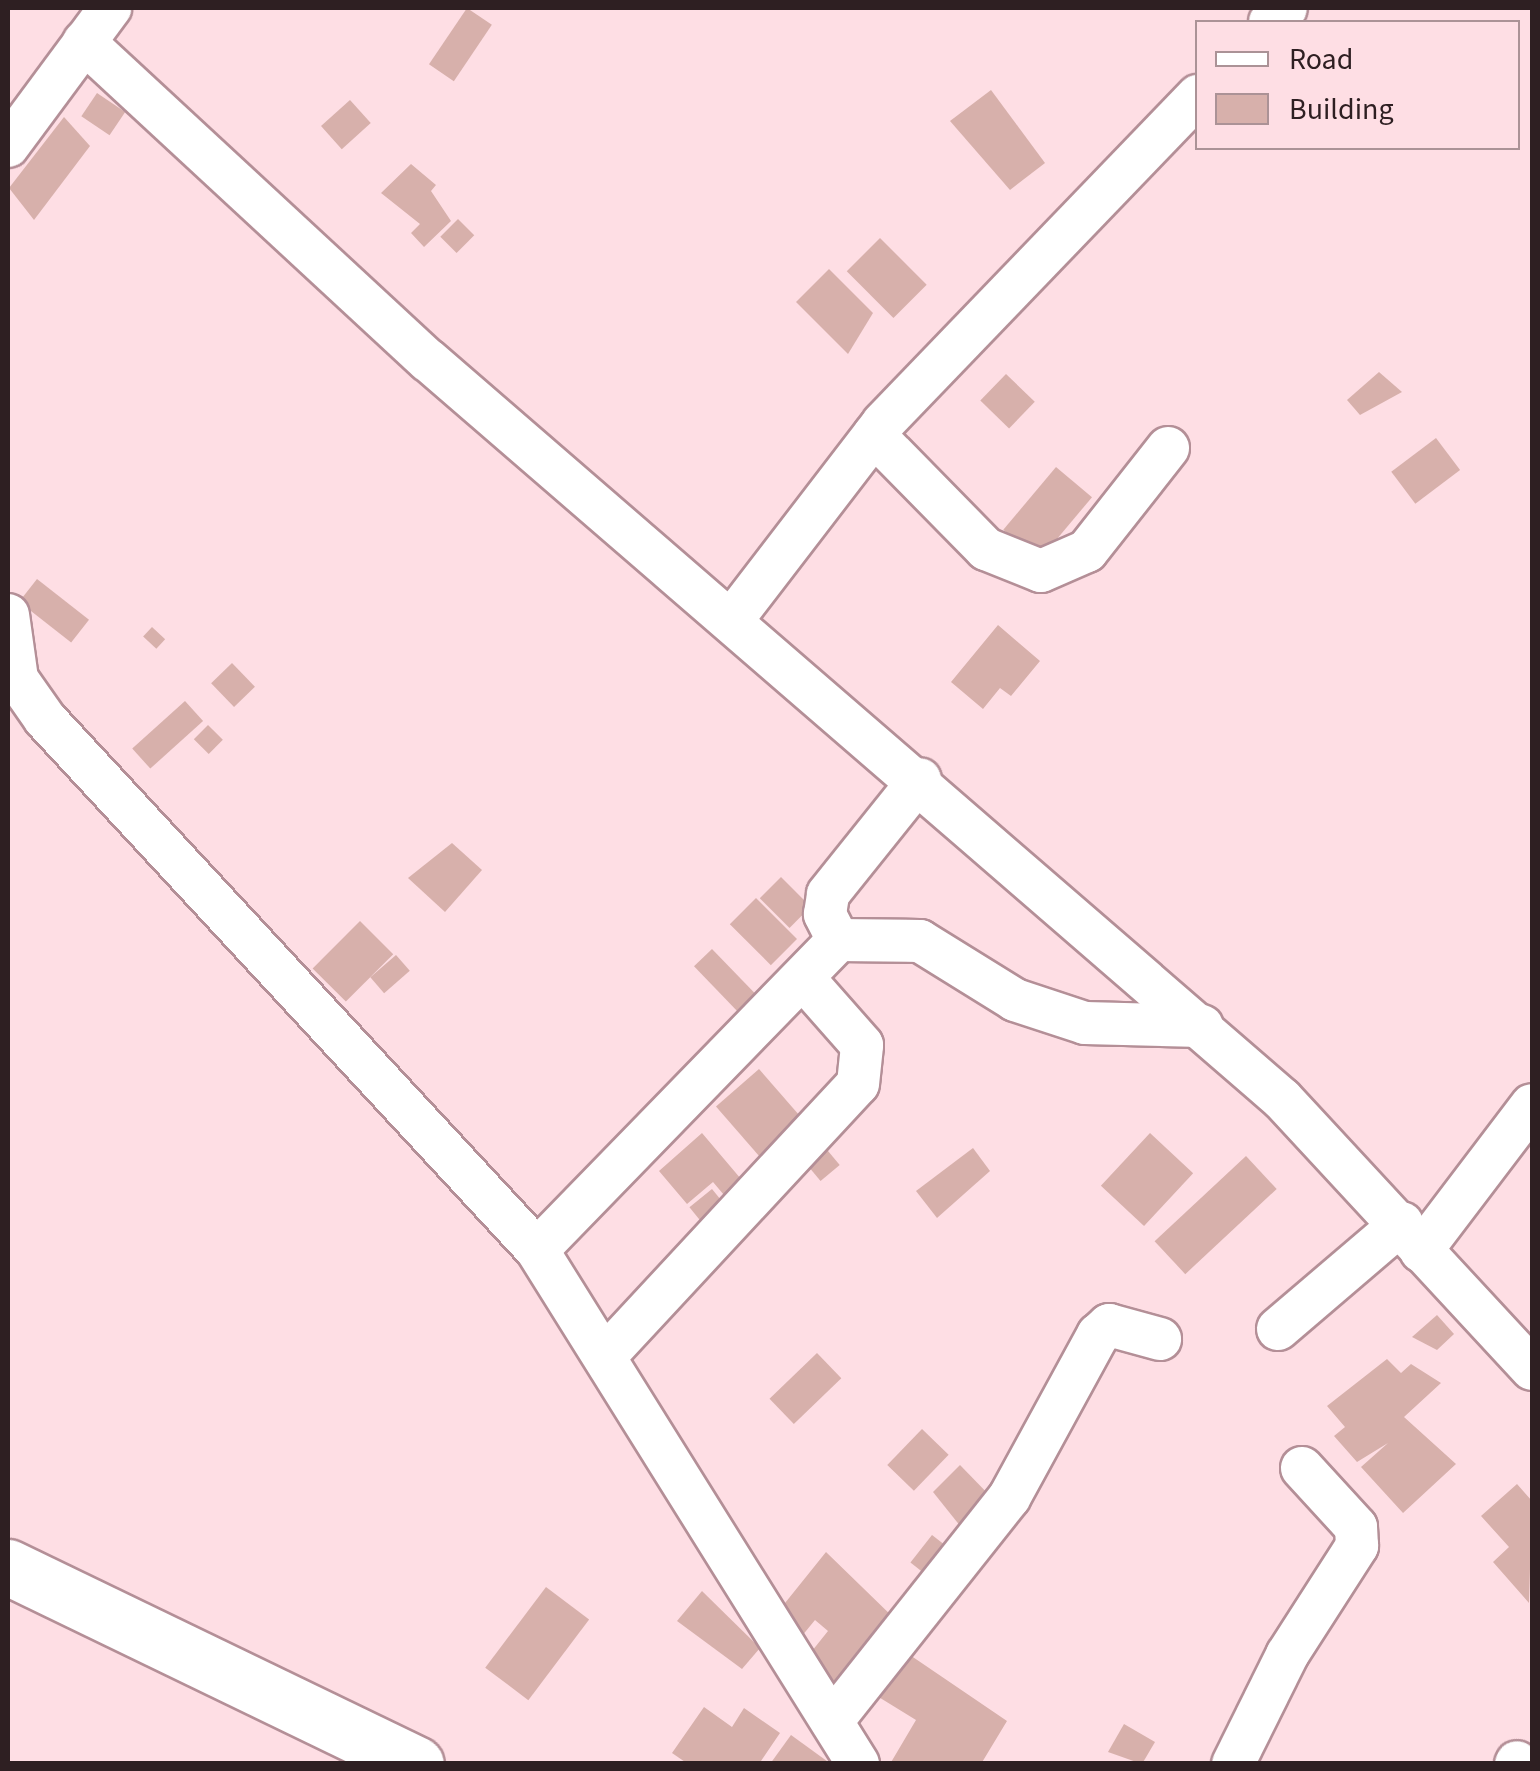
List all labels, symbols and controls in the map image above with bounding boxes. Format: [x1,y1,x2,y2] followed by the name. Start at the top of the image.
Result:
[1195,20,1520,150] legend
[1289,38,1353,81] text: Road
[1289,88,1394,131] text: Building

